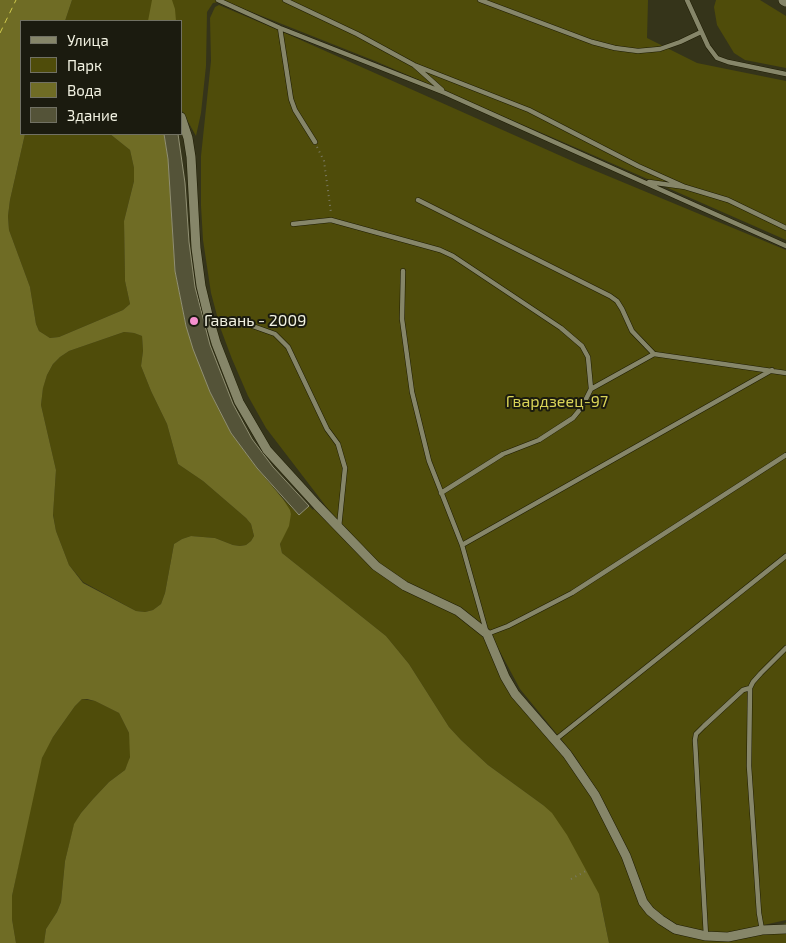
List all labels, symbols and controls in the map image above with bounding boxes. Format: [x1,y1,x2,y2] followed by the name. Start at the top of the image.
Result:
[20,20,182,135] legend
[67,31,109,49] text: Улица
[67,56,102,74] text: Парк
[67,81,102,99] text: Вода
[67,106,118,124] text: Здание
[204,311,306,331] place label: Гавань - 2009
[188,315,200,327] marker: Гавань - 2009
[506,392,608,412] park label: Гвардзеец-97

